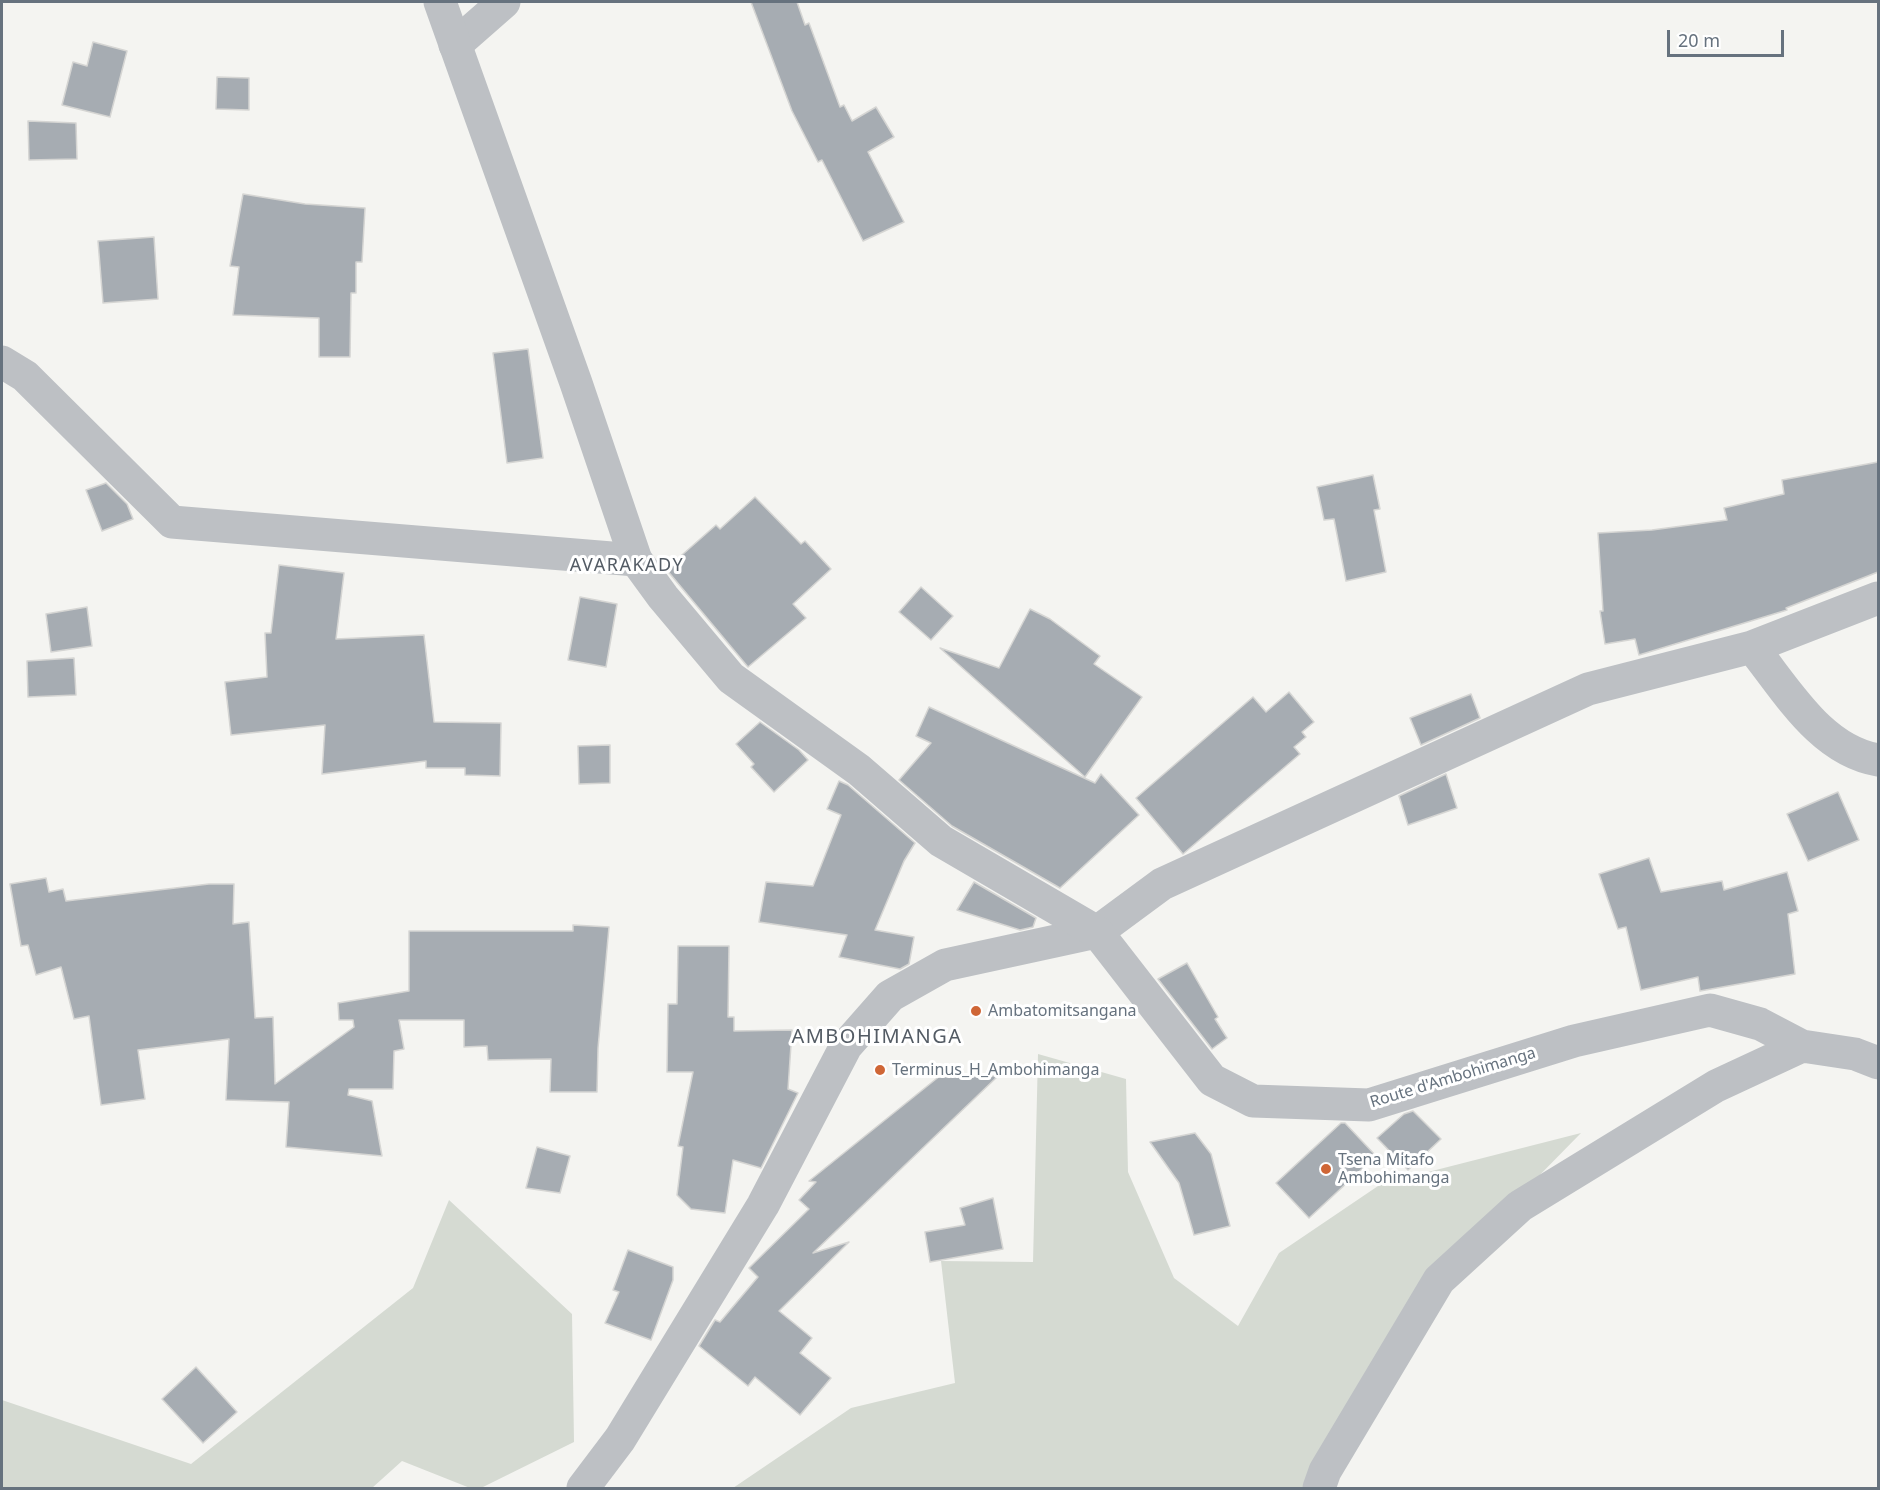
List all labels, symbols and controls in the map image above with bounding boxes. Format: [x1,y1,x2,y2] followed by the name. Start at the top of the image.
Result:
[1670,18,1787,56] scale bar
[1678,28,1720,52] text: 20 m
[570,555,684,577] district label: AVARAKADY
[988,1001,1137,1021] place label: Ambatomitsangana
[969,1004,983,1018] marker: Ambatomitsangana
[791,1025,963,1049] district label: AMBOHIMANGA
[1368,1044,1538,1112] street label: Route d'Ambohimanga
[892,1060,1099,1080] place label: Terminus_H_Ambohimanga
[873,1063,887,1077] marker: Terminus_H_Ambohimanga
[1338,1150,1449,1188] place label: Tsena Mitafo Ambohimanga
[1319,1162,1333,1176] marker: Tsena Mitafo Ambohimanga

